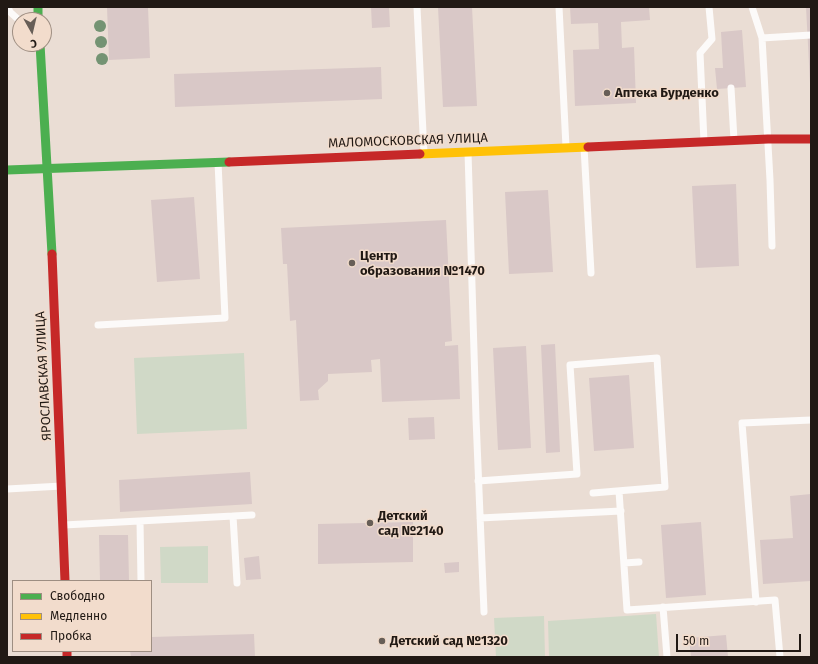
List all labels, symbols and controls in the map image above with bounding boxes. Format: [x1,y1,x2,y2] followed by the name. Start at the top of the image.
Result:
[12,12,52,52] north arrow
[30,37,38,50] text: С
[615,85,719,101] place label: Аптека Бурденко
[602,88,612,98] marker: Аптека Бурденко
[328,130,488,152] street label: МАЛОМОСКОВСКАЯ УЛИЦА
[360,248,485,279] place label: Центр образования №1470
[347,258,357,268] marker: Центр образования №1470
[33,311,55,441] street label: ЯРОСЛАВСКАЯ УЛИЦА
[378,508,444,539] place label: Детский сад №2140
[365,518,375,528] marker: Детский сад №2140
[12,580,152,652] legend
[50,589,105,603] text: Свободно
[50,609,107,623] text: Медленно
[678,626,803,652] scale bar
[50,629,92,643] text: Пробка
[390,633,508,649] place label: Детский сад №1320
[683,634,709,648] text: 50 m
[377,636,387,646] marker: Детский сад №1320

